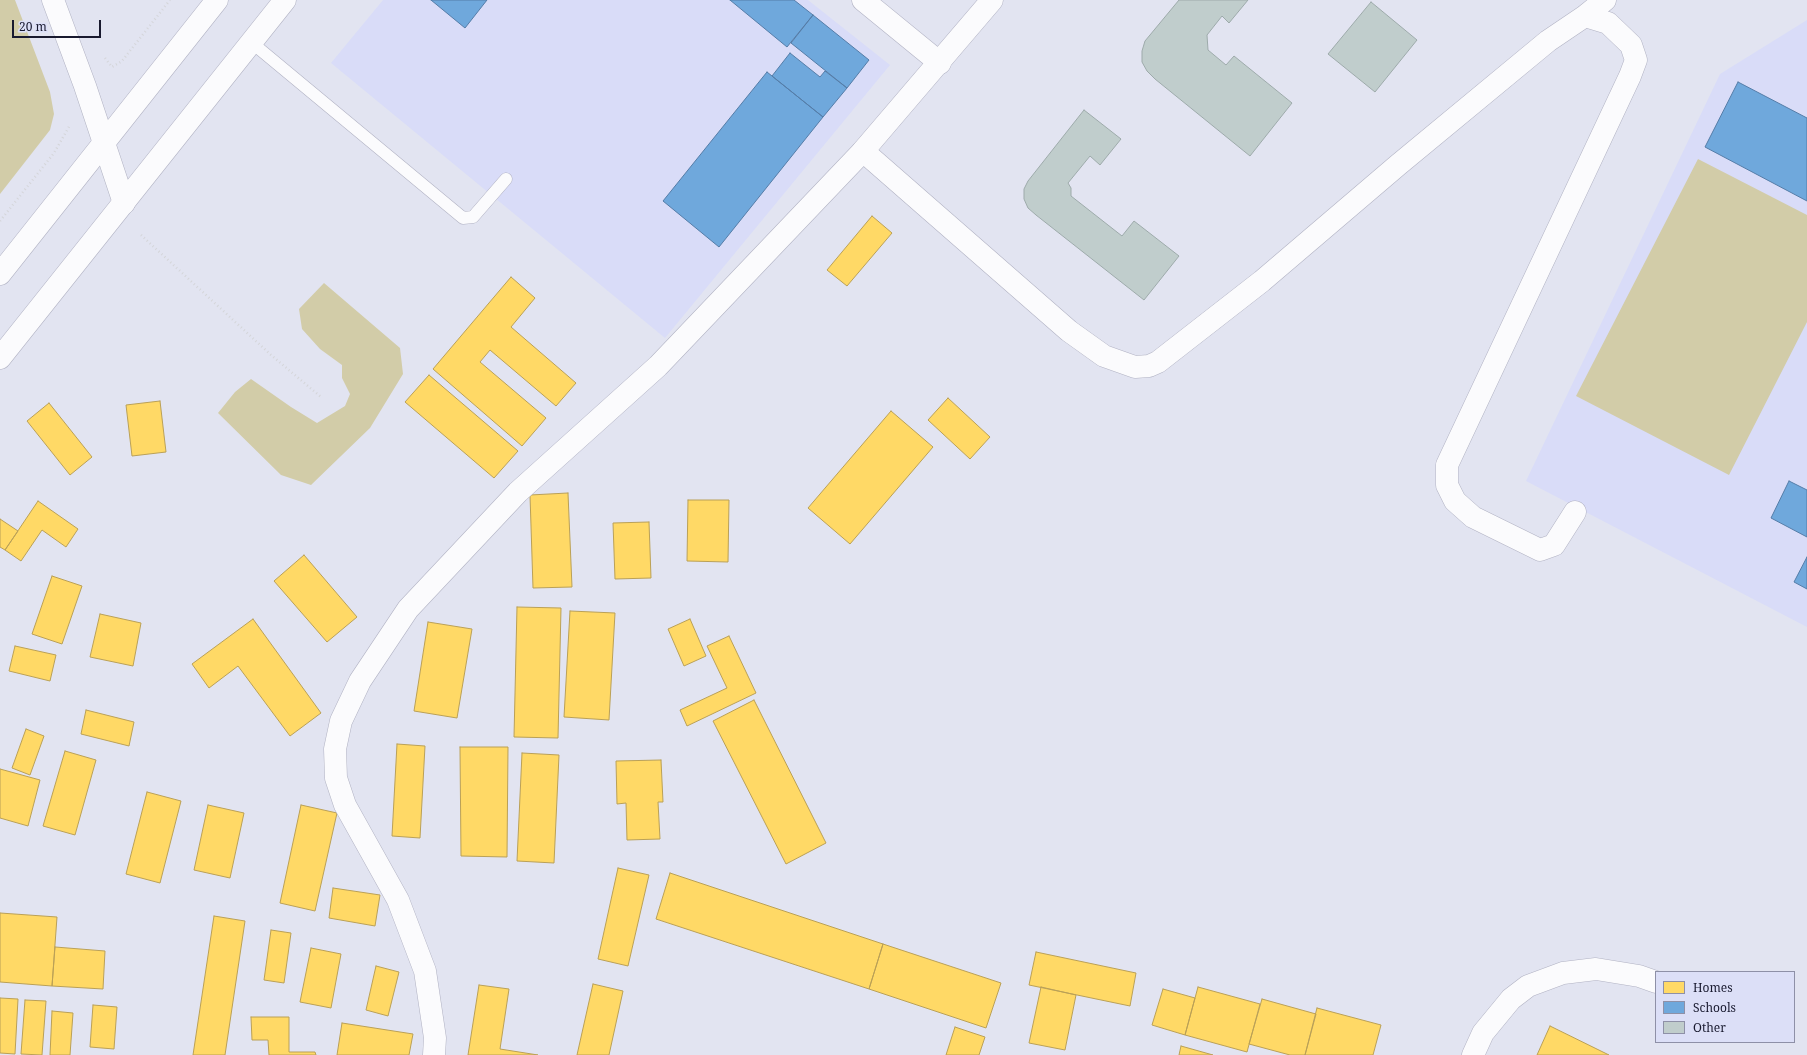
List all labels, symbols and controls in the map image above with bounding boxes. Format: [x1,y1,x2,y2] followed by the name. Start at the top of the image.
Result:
[14,12,103,38] scale bar
[19,18,47,35] text: 20 m
[1655,971,1795,1043] legend
[1693,979,1733,996] text: Homes
[1693,999,1736,1016] text: Schools
[1693,1019,1726,1036] text: Other

